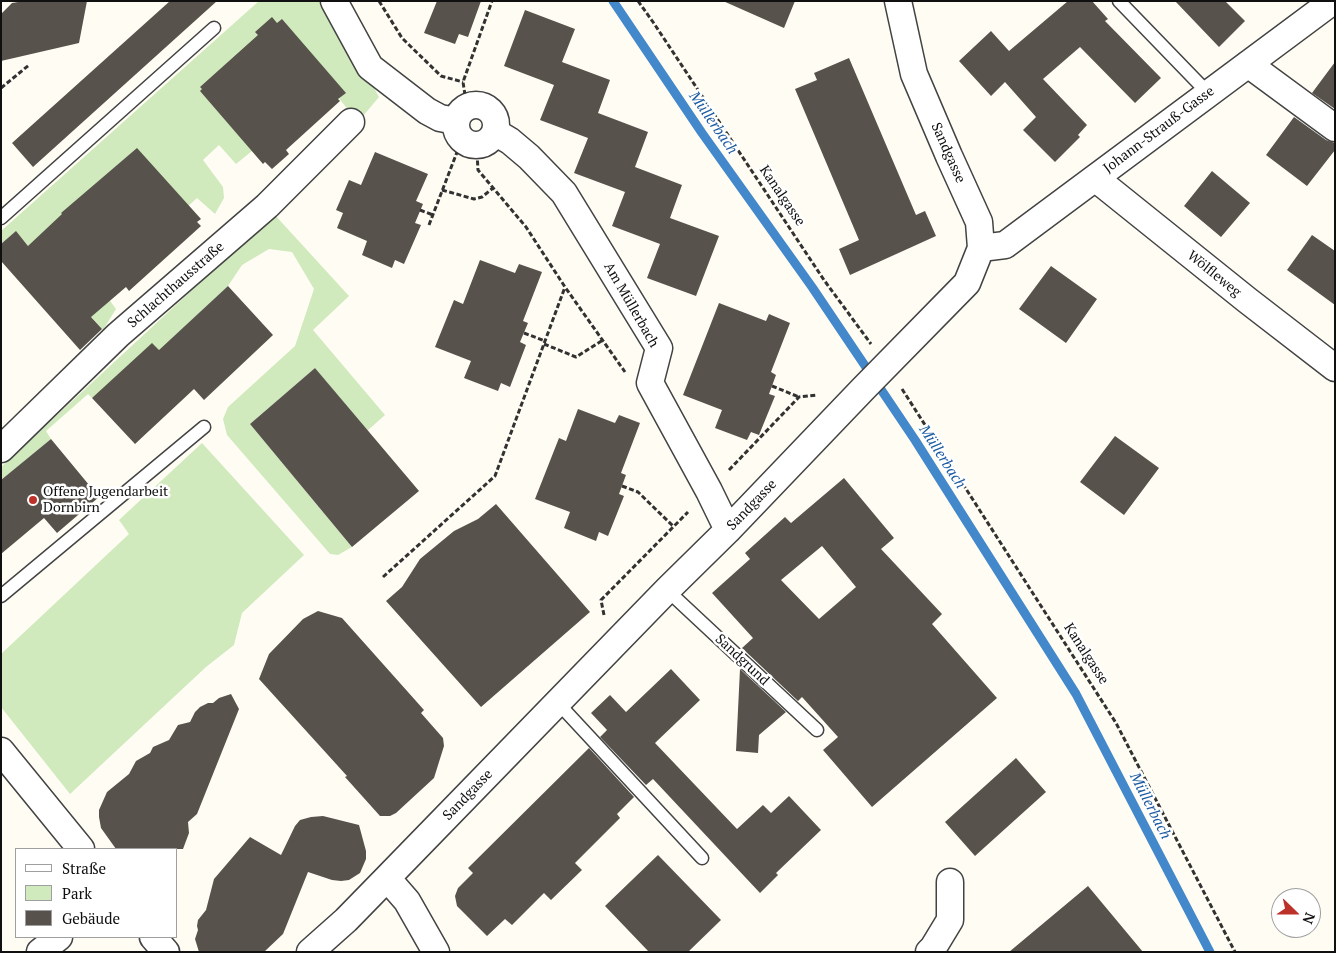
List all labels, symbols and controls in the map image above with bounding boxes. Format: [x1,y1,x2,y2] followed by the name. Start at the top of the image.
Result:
[1100,83,1218,177] street label: Johann-Strauß-Gasse
[685,88,741,158] water label: Müllerbach
[927,120,969,186] street label: Sandgasse
[756,163,808,229] street label: Kanalgasse
[124,238,228,332] street label: Schlachthausstraße
[1184,247,1244,301] street label: Wölfleweg
[600,259,662,351] street label: Am Müllerbach
[915,422,969,492] water label: Müllerbach
[724,476,780,534] street label: Sandgasse
[43,484,168,516] place label: Offene Jugendarbeit Dornbirn
[27,494,39,506] marker: Offene Jugendarbeit Dornbirn
[1060,620,1112,688] street label: Kanalgasse
[712,631,772,689] street label: Sandgrund
[440,766,496,824] street label: Sandgasse
[1126,770,1174,842] water label: Müllerbach
[15,848,178,938] legend
[62,858,106,878] text: Straße
[62,883,92,903] text: Park
[1271,888,1321,938] north arrow
[62,908,120,928] text: Gebäude
[1299,910,1320,927] text: N

